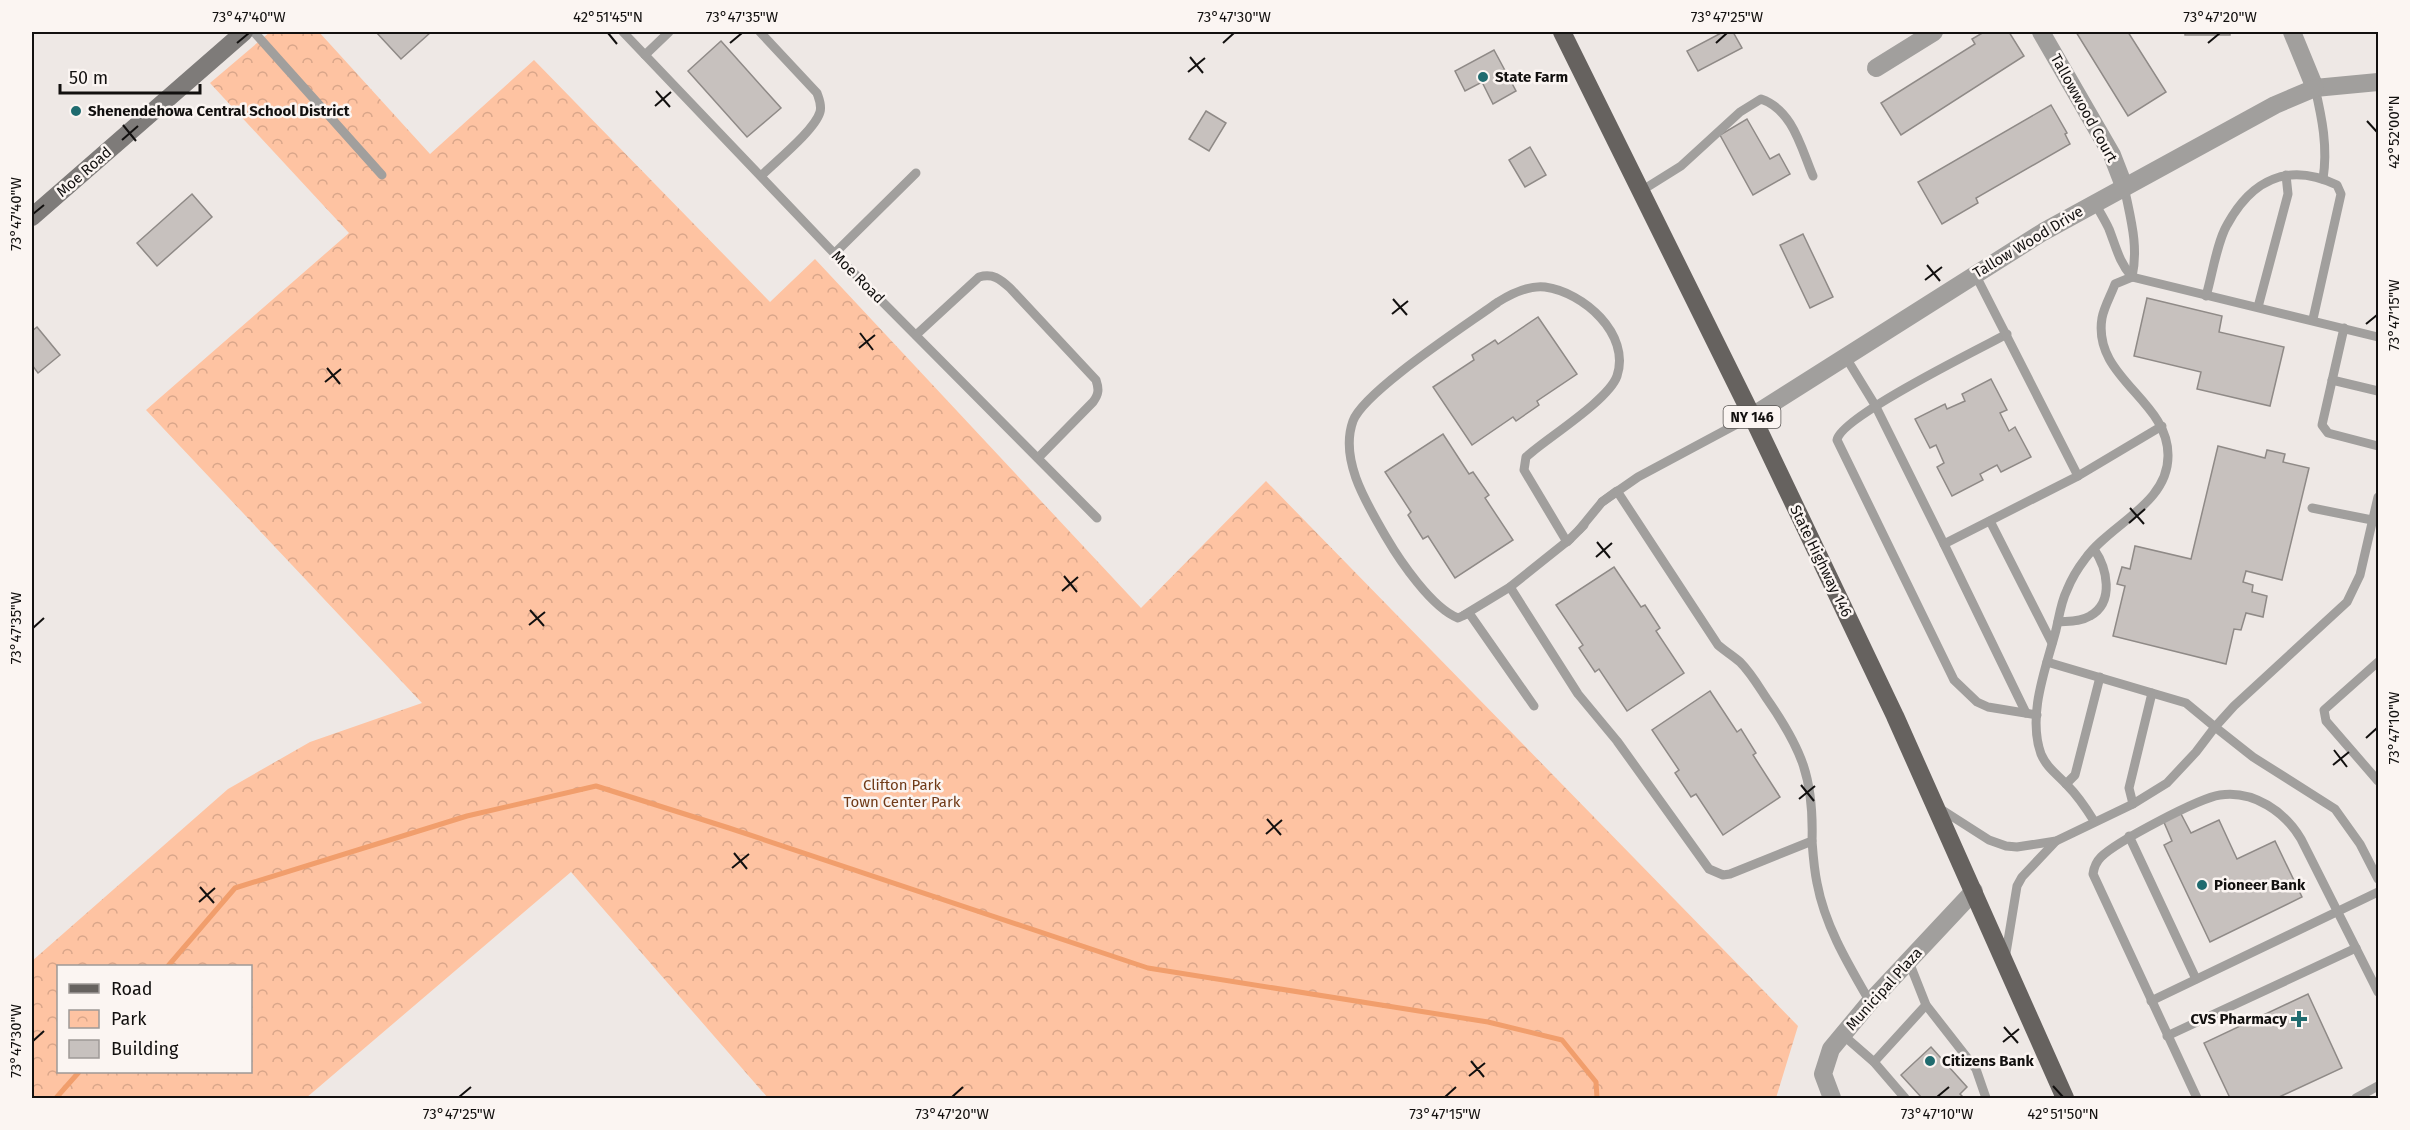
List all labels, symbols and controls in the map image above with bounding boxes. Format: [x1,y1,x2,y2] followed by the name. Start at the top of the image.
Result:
[212,8,286,26] text: 73°47'40"W
[573,8,643,26] text: 42°51'45"N
[706,8,779,26] text: 73°47'35"W
[1197,8,1271,26] text: 73°47'30"W
[1691,8,1764,26] text: 73°47'25"W
[2183,8,2257,26] text: 73°47'20"W
[2047,51,2122,166] street label: Tallowwood Court
[60,57,200,95] scale bar
[69,67,108,89] text: 50 m
[1495,68,1568,86] place label: State Farm
[1476,70,1490,84] marker: State Farm
[2385,95,2403,169] text: 42°52'00"N
[88,102,350,120] place label: Shenendehowa Central School District
[69,104,83,118] marker: Shenendehowa Central School District
[53,143,115,201] street label: Moe Road
[7,177,25,251] text: 73°47'40"W
[1970,202,2086,282] street label: Tallow Wood Drive
[828,247,888,307] street label: Moe Road
[2385,279,2403,351] text: 73°47'15"W
[1724,406,1780,428] road number: NY 146
[1786,502,1856,620] street label: State Highway 146
[7,591,25,664] text: 73°47'35"W
[2385,691,2403,764] text: 73°47'10"W
[844,776,961,811] park label: Clifton Park Town Center Park
[2214,876,2306,894] place label: Pioneer Bank
[2195,878,2209,892] marker: Pioneer Bank
[1842,944,1926,1034] street label: Municipal Plaza
[57,965,252,1073] legend
[111,978,153,1000] text: Road
[7,1004,25,1078] text: 73°47'30"W
[111,1008,147,1030] text: Park
[2190,1010,2287,1028] place label: CVS Pharmacy
[2292,1012,2306,1026] marker: CVS Pharmacy
[111,1038,179,1060] text: Building
[1942,1052,2034,1070] place label: Citizens Bank
[1923,1054,1937,1068] marker: Citizens Bank
[423,1105,496,1123] text: 73°47'25"W
[915,1105,989,1123] text: 73°47'20"W
[1409,1105,1481,1123] text: 73°47'15"W
[1901,1105,1974,1123] text: 73°47'10"W
[2027,1105,2099,1123] text: 42°51'50"N

